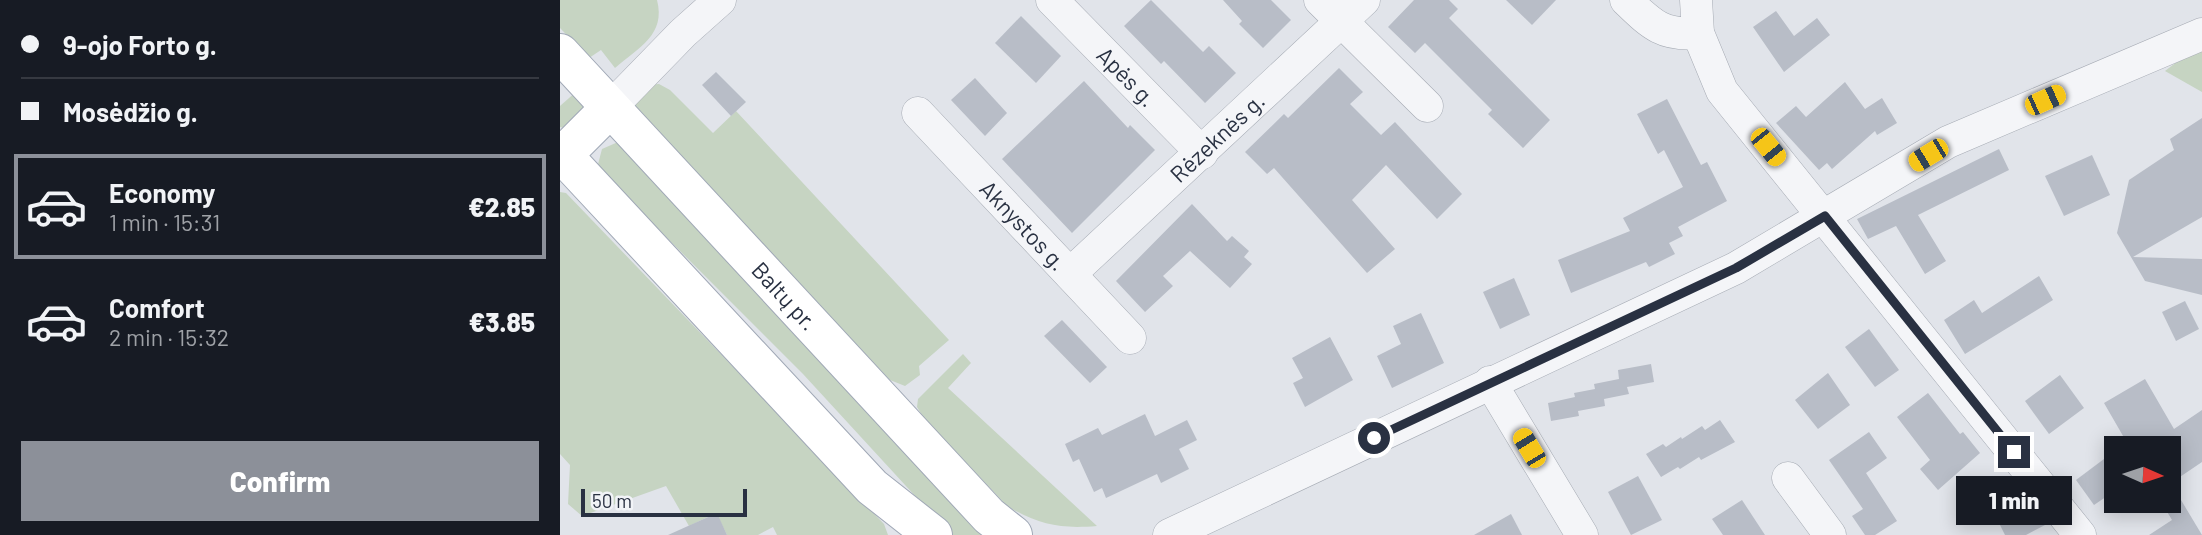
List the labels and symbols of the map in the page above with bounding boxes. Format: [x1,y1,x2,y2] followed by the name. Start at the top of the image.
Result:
[1091,41,1162,112] street label: Apės g.
[2022,82,2069,118] car
[1164,86,1270,188] street label: Rėzeknės g.
[1747,124,1790,170] car
[1905,135,1952,175] car
[974,174,1073,276] street label: Aknystos g.
[746,256,824,336] street label: Baltų pr.
[1358,422,1390,454] route start
[1510,425,1549,471] car
[1998,436,2030,468] route end
[2104,436,2180,513] north arrow
[1956,476,2072,526] callout: 1 min
[581,486,747,518] scale bar

